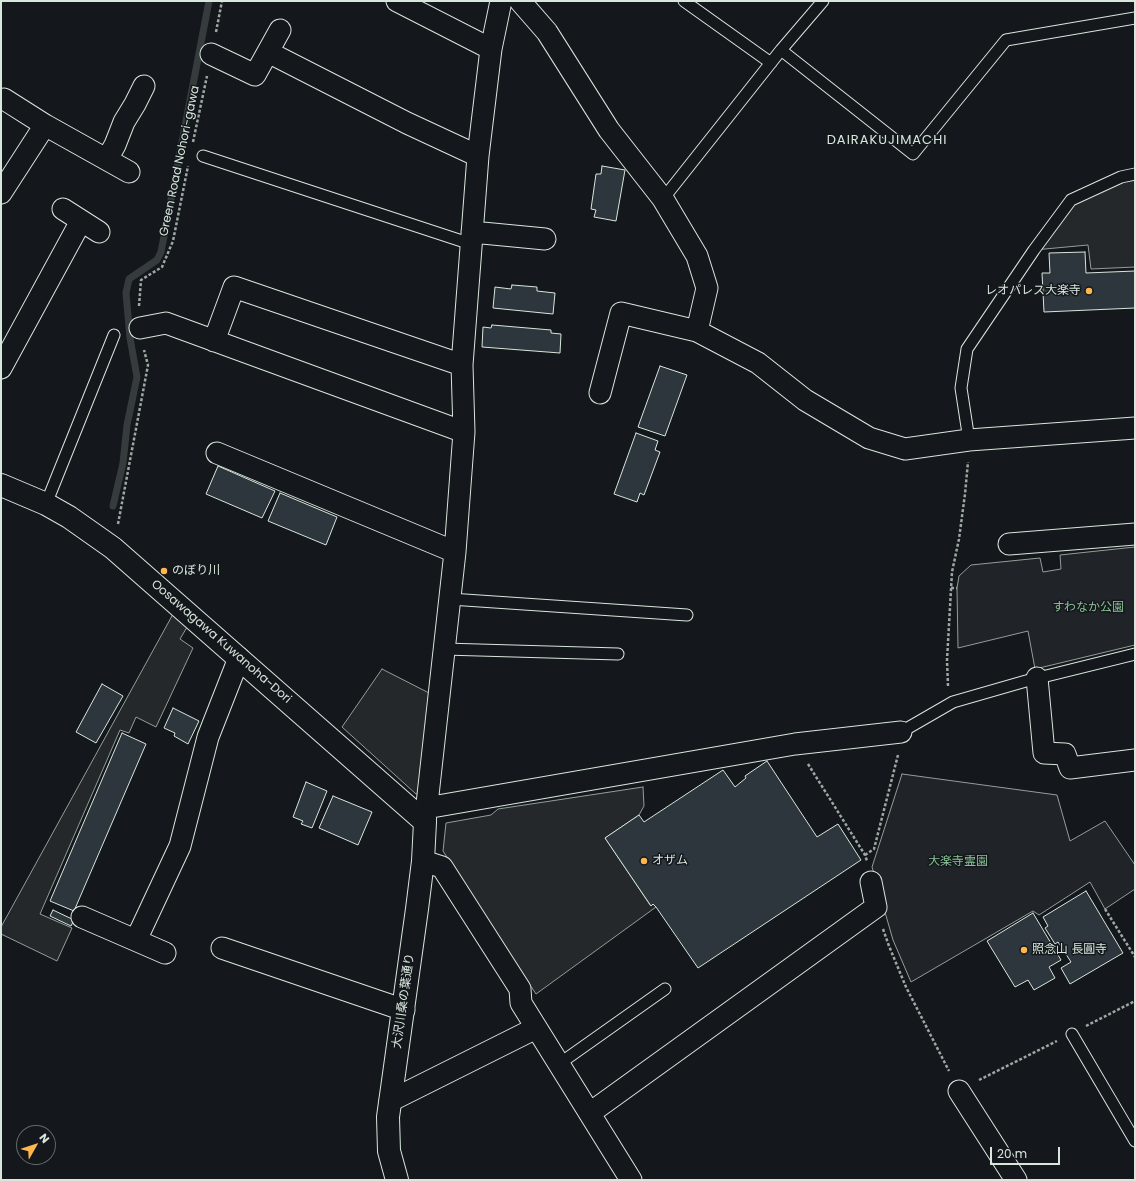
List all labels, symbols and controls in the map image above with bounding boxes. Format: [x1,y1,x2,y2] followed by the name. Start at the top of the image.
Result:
[157,84,203,238] street label: Green Road Nohori-gawa
[827,133,947,149] district label: DAIRAKUJIMACHI
[985,284,1081,298] place label: レオパレス大楽寺
[1084,286,1094,296] marker: レオパレス大楽寺
[172,564,220,578] place label: のぼり川
[159,566,169,576] marker: のぼり川
[148,577,294,707] street label: Oosawagawa Kuwanoha-Dori
[1052,601,1124,615] park label: すわなか公園
[652,854,688,868] place label: オザム
[928,855,988,869] park label: 大楽寺霊園
[639,856,649,866] marker: オザム
[1032,943,1107,957] place label: 照念山 長圓寺
[1019,945,1029,955] marker: 照念山 長圓寺
[390,952,418,1050] street label: 大沢川桑の葉通り
[16,1125,56,1165] north arrow
[36,1130,53,1146] text: N
[992,1139,1062,1165] scale bar
[997,1145,1027,1162] text: 20 m

